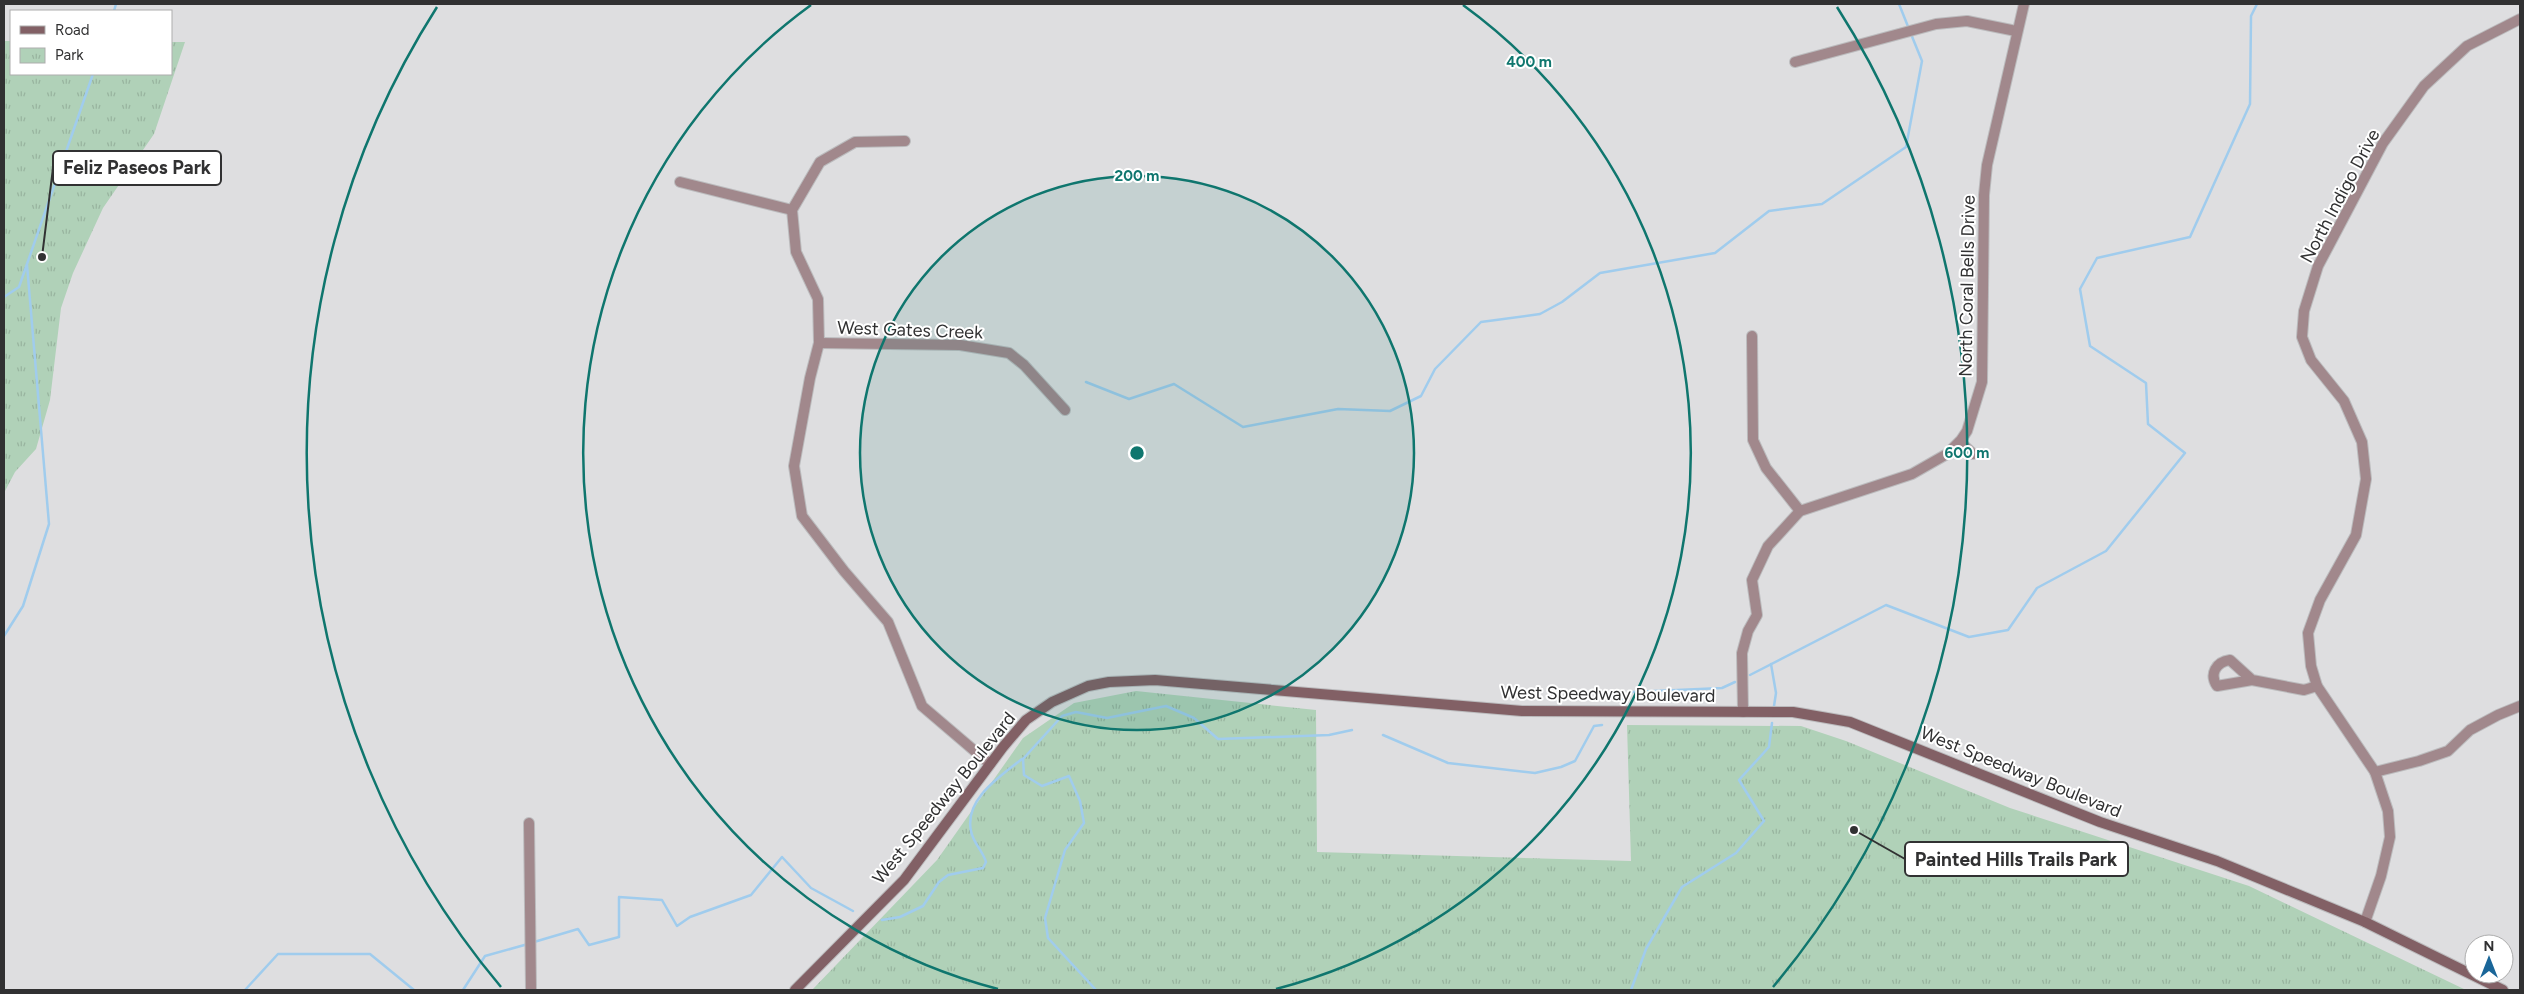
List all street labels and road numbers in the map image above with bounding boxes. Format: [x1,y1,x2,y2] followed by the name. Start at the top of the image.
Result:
[2295,125,2385,267] street label: North Indigo Drive
[1954,195,1980,377] street label: North Coral Bells Drive
[837,316,983,344] street label: West Gates Creek
[1500,681,1716,707] street label: West Speedway Boulevard
[868,708,1020,888] street label: West Speedway Boulevard
[1917,722,2125,822] street label: West Speedway Boulevard

